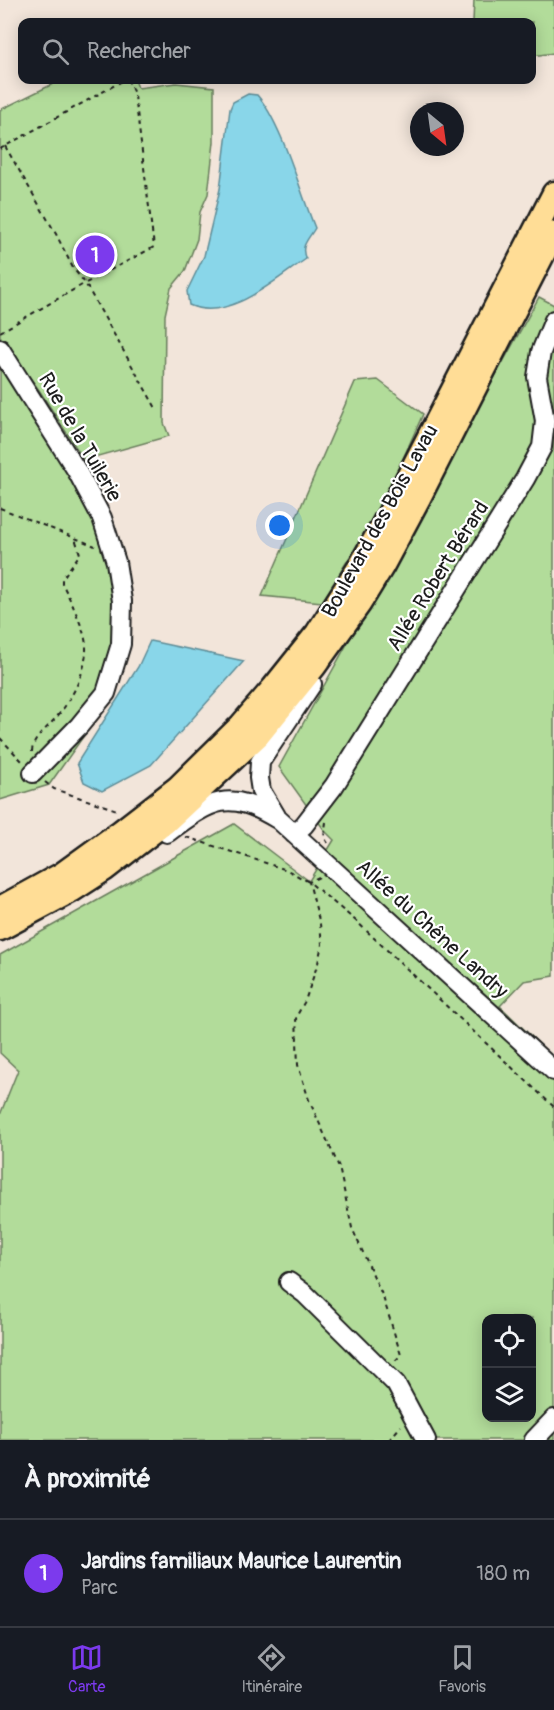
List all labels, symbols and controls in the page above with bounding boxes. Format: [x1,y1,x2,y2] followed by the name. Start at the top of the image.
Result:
[18,18,536,84] search box
[39,35,72,68] icon: search
[87,37,191,65] text: Rechercher
[410,102,464,156] north arrow
[76,232,115,278] pin: 1
[32,368,128,507] street label: Rue de la Tuilerie
[316,420,444,622] street label: Boulevard des Bois Lavau
[381,496,495,656] street label: Allée Robert Bérard
[265,511,294,540] your location
[350,854,514,1004] street label: Allée du Chêne Landry
[482,1314,536,1422] map controls
[482,1314,536,1368] button: locate
[482,1368,536,1422] button: layers
[24,1463,151,1495] text: À proximité
[81,1547,401,1575] text: Jardins familiaux Maurice Laurentin
[40,1561,47,1586] text: 1
[476,1561,530,1586] text: 180 m
[81,1575,118,1600] text: Parc
[68,1641,105,1697] tab: Carte
[242,1641,302,1697] tab: Itinéraire
[438,1641,486,1697] tab: Favoris

